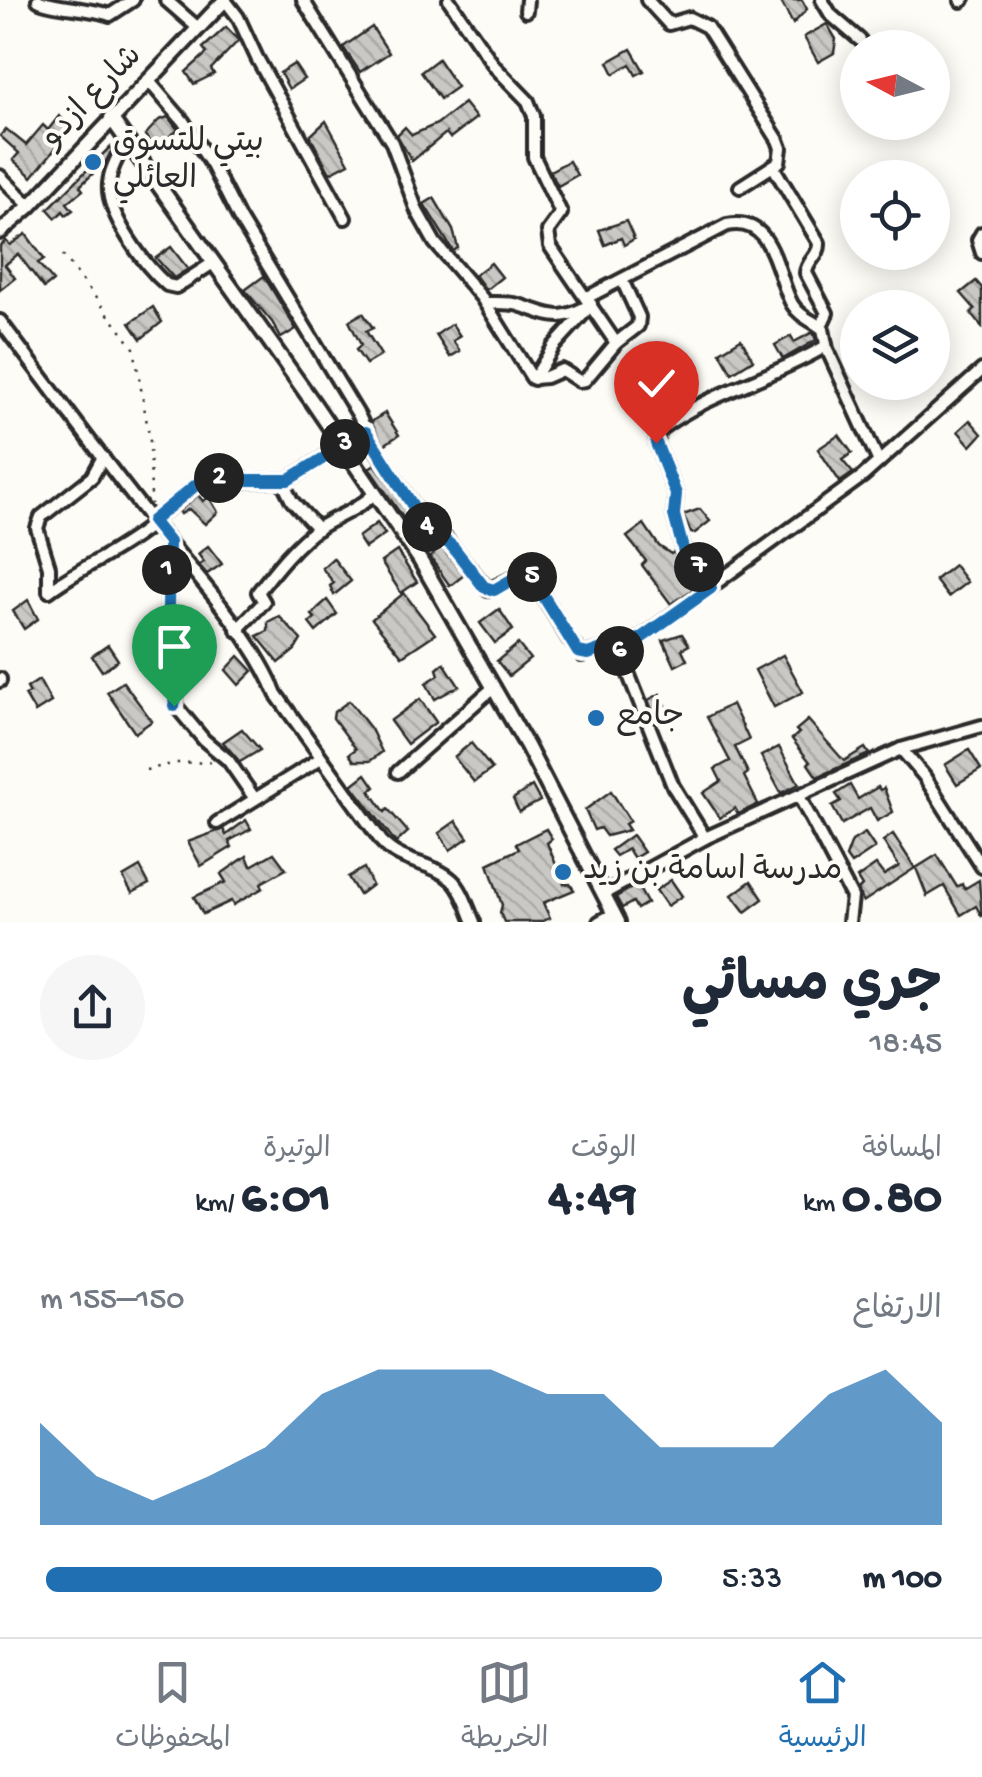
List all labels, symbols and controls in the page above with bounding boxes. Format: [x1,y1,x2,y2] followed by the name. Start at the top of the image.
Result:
[840,30,950,140] north arrow
[840,30,950,400] map controls
[33,38,152,159] street label: شارع ازدو
[113,125,264,204] place label: بيتي للتسوق العائلي
[82,151,104,173] marker: بيتي للتسوق العائلي
[840,160,950,270] button: locate
[840,290,950,400] button: layers
[614,341,699,444] pin
[629,356,684,411] icon: check
[320,419,370,469] pin: 3
[338,427,352,460] text: 3
[194,453,244,503] pin: 2
[212,461,226,494] text: 2
[402,502,452,552] pin: 4
[420,510,434,543] text: 4
[674,542,724,592] pin: 7
[142,545,192,595] pin: 1
[692,550,706,583] text: 7
[507,552,557,602] pin: 5
[161,553,173,586] text: 1
[525,560,539,593] text: 5
[132,604,217,707] pin
[147,619,202,674] icon: arrive
[594,626,644,676] pin: 6
[612,634,626,667] text: 6
[616,699,684,737] place label: جامع
[585,707,607,729] marker: جامع
[583,853,842,891] place label: مدرسة اسامة بن زيد
[552,861,574,883] marker: مدرسة اسامة بن زيد
[40,955,145,1060] button: share
[682,956,942,1020] text: جري مسائي
[870,1026,942,1064] text: 18:45
[263,1134,331,1167] text: الوتيرة
[571,1134,636,1167] text: الوقت
[862,1134,942,1167] text: المسافة
[241,1171,331,1230] text: 6:01
[548,1171,636,1230] text: 4:49
[842,1171,942,1230] text: 0.80
[195,1188,241,1221] text: /km
[803,1188,842,1221] text: km
[40,1282,184,1320] text: 150–155 m
[852,1292,942,1330] text: الارتفاع
[722,1561,782,1599] text: 5:33
[862,1561,942,1599] text: 100 m
[115,1655,231,1761] tab: المحفوظات
[461,1655,548,1761] tab: الخريطة
[779,1655,867,1761] tab: الرئيسية

